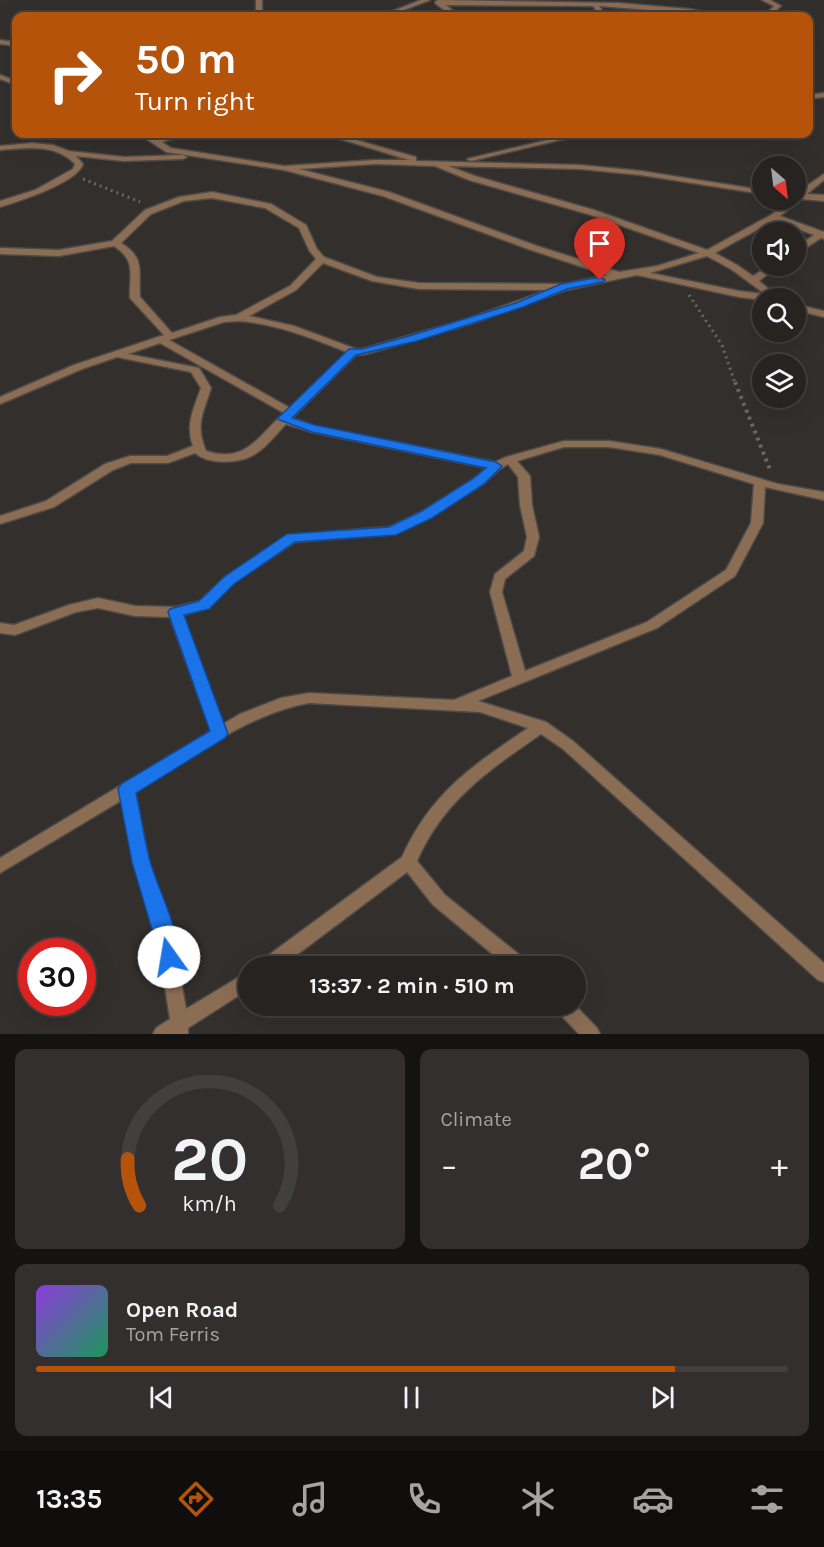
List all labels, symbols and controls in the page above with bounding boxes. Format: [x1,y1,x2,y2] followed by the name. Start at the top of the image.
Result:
[135,34,237,84] text: 50 m
[36,36,114,114] icon: right
[135,85,255,117] text: Turn right
[752,156,806,210] north arrow
[752,156,806,408] map controls
[574,218,625,280] pin
[752,222,806,276] button: sound
[583,227,616,260] icon: arrive
[752,288,806,342] button: search
[752,354,806,408] button: layers
[137,925,201,989] position arrow
[18,938,96,1016] speed limit sign: 30
[309,973,515,999] text: 13:37 · 2 min · 510 m
[441,1108,512,1131] text: Climate
[171,1123,248,1196] text: 20
[578,1138,651,1190] text: 20°
[441,1146,458,1184] text: −
[771,1146,788,1184] text: +
[183,1191,237,1216] text: km/h
[126,1297,238,1323] text: Open Road
[126,1323,220,1346] text: Tom Ferris
[145,1381,178,1414] icon: previous
[395,1381,428,1414] icon: pause
[646,1381,679,1414] icon: next
[175,1478,217,1520] icon: directions
[289,1478,331,1520] icon: music
[403,1478,445,1520] icon: phone
[517,1478,559,1520] icon: climate
[632,1478,674,1520] icon: car
[746,1478,788,1520] icon: filters
[36,1483,102,1515] text: 13:35

